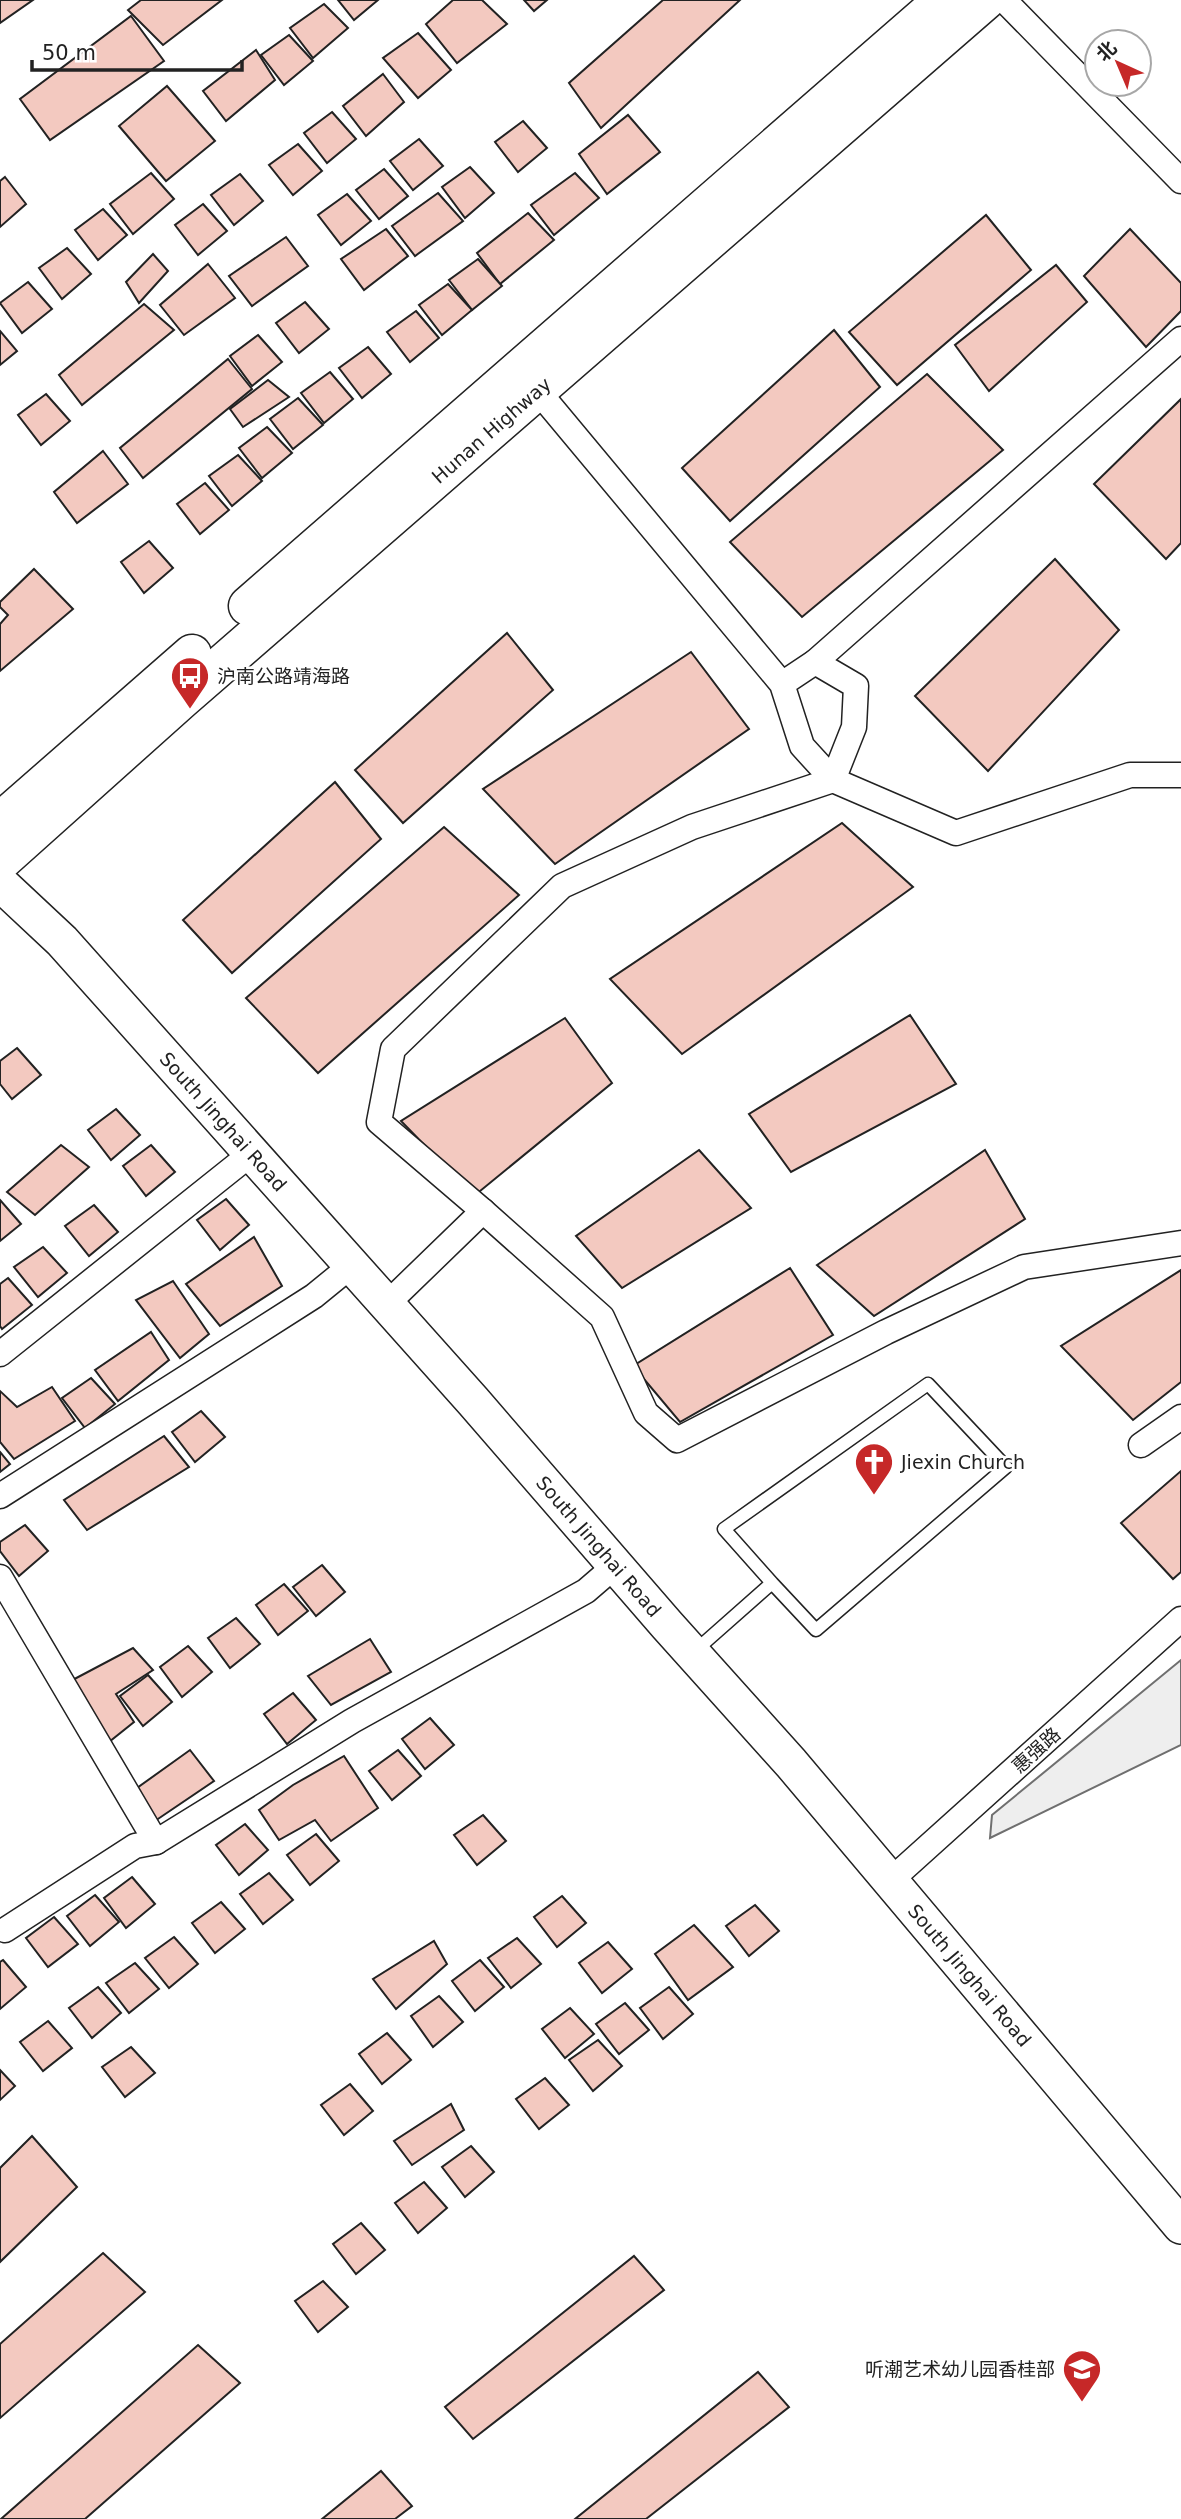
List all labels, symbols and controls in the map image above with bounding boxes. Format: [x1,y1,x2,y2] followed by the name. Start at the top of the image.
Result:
[32,28,242,72] scale bar
[1083,28,1153,98] north arrow
[1092,36,1121,65] text: 北
[42,41,96,65] text: 50 m
[427,373,555,488] street label: Hunan Highway
[169,655,211,710] bus stop icon: 沪南公路靖海路
[217,665,350,687] place label: 沪南公路靖海路
[155,1047,291,1196] street label: South Jinghai Road
[853,1441,895,1496] church icon: Jiexin Church
[900,1451,1025,1473] place label: Jiexin Church
[532,1471,666,1621] street label: South Jinghai Road
[1007,1723,1065,1777] street label: 惠强路
[904,1900,1036,2051] street label: South Jinghai Road
[1061,2348,1103,2403] school or university icon: 听潮艺术幼儿园香桂部
[865,2358,1055,2380] place label: 听潮艺术幼儿园香桂部

